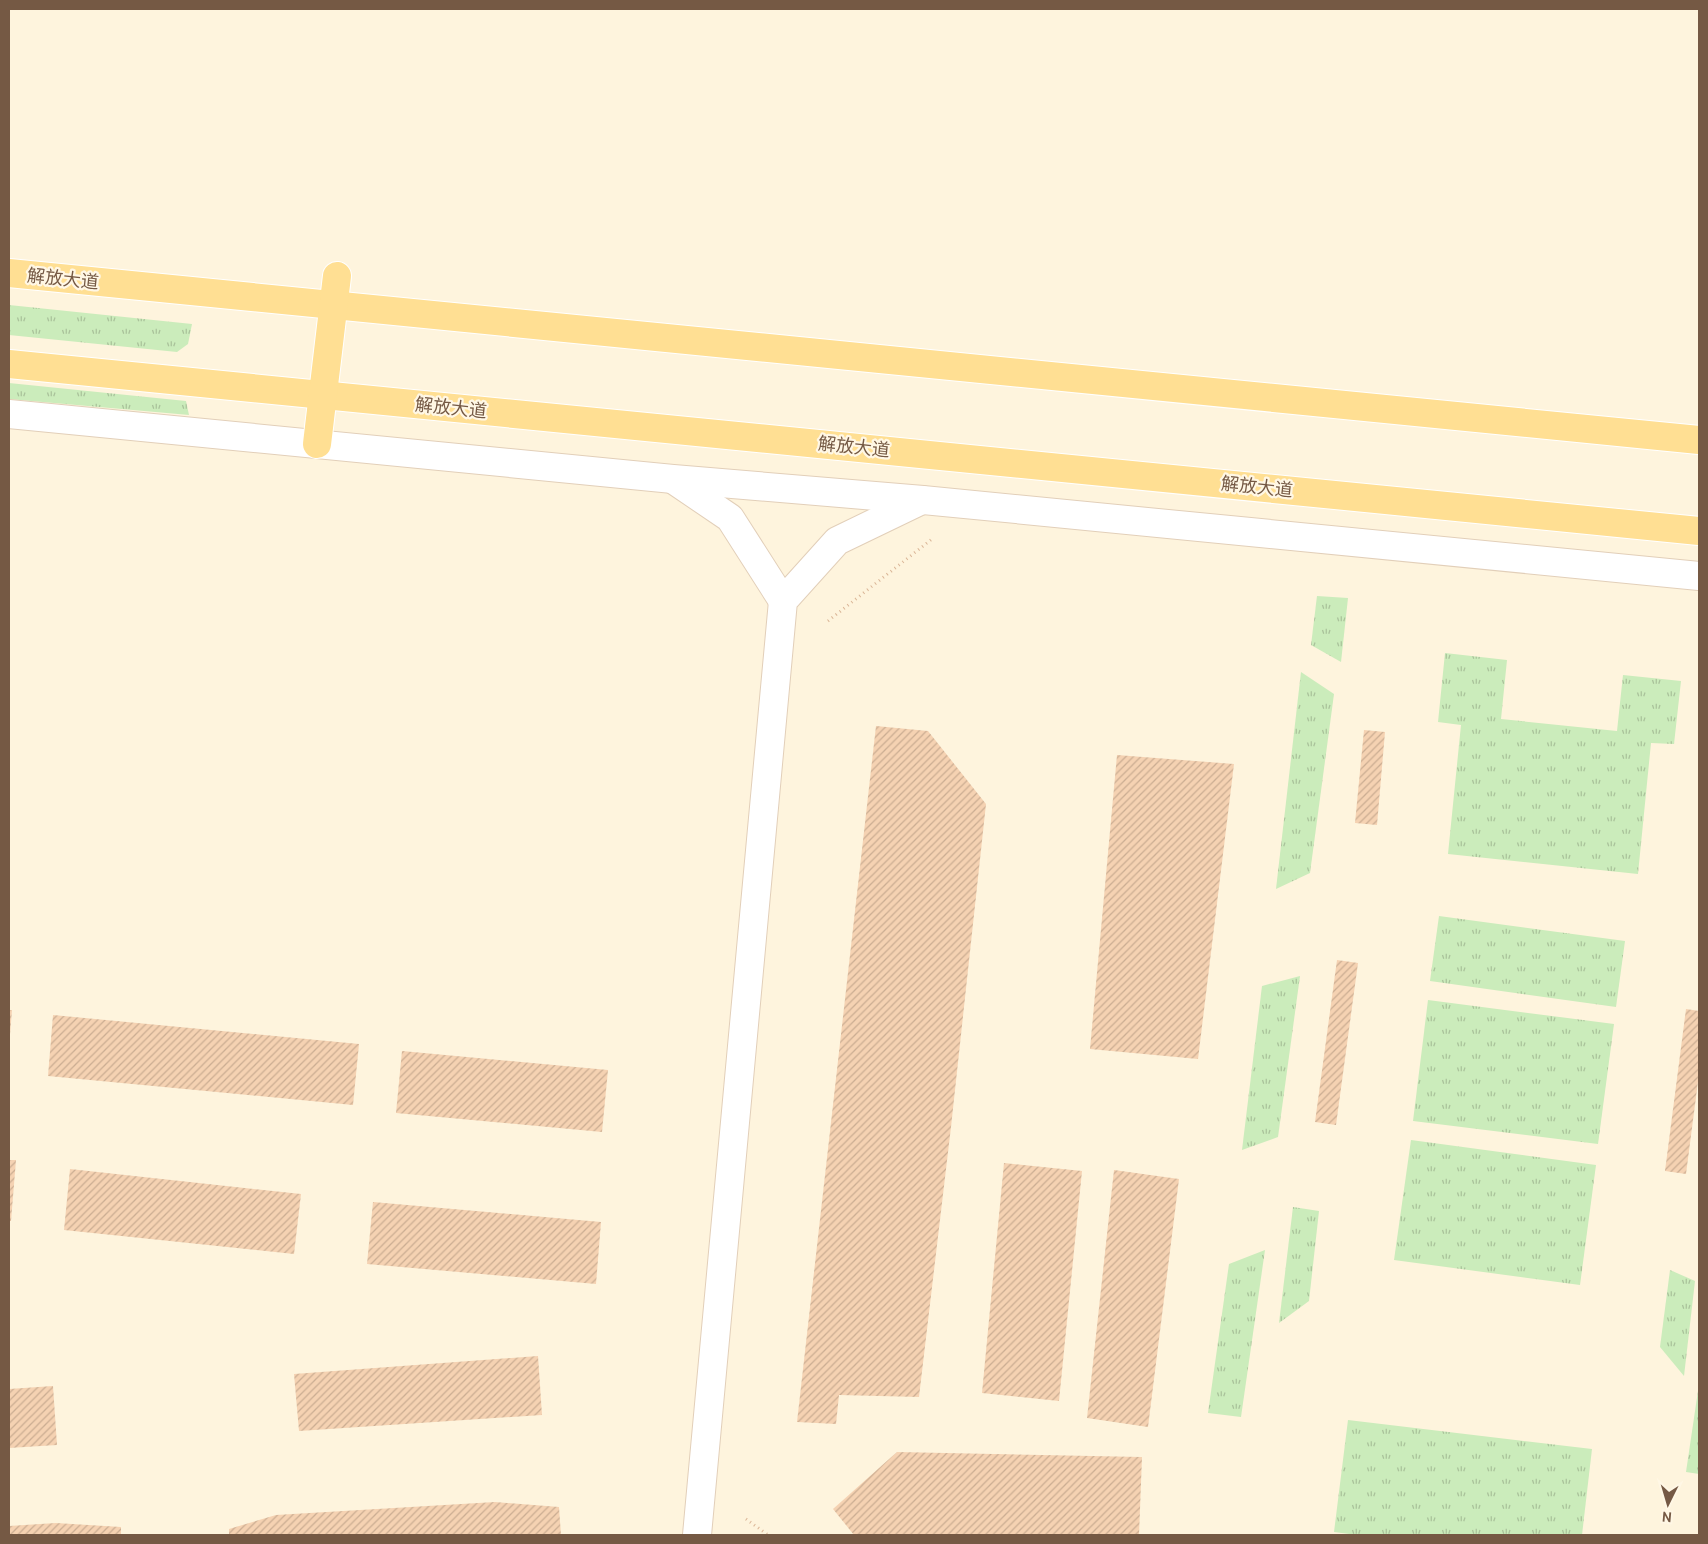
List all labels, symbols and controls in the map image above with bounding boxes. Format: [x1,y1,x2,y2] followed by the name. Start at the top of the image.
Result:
[26,264,100,294] street label: 解放大道
[414,393,488,423] street label: 解放大道
[817,432,891,462] street label: 解放大道
[1220,472,1294,502] street label: 解放大道
[1643,1479,1693,1529] north arrow
[1661,1508,1673,1526] text: N

